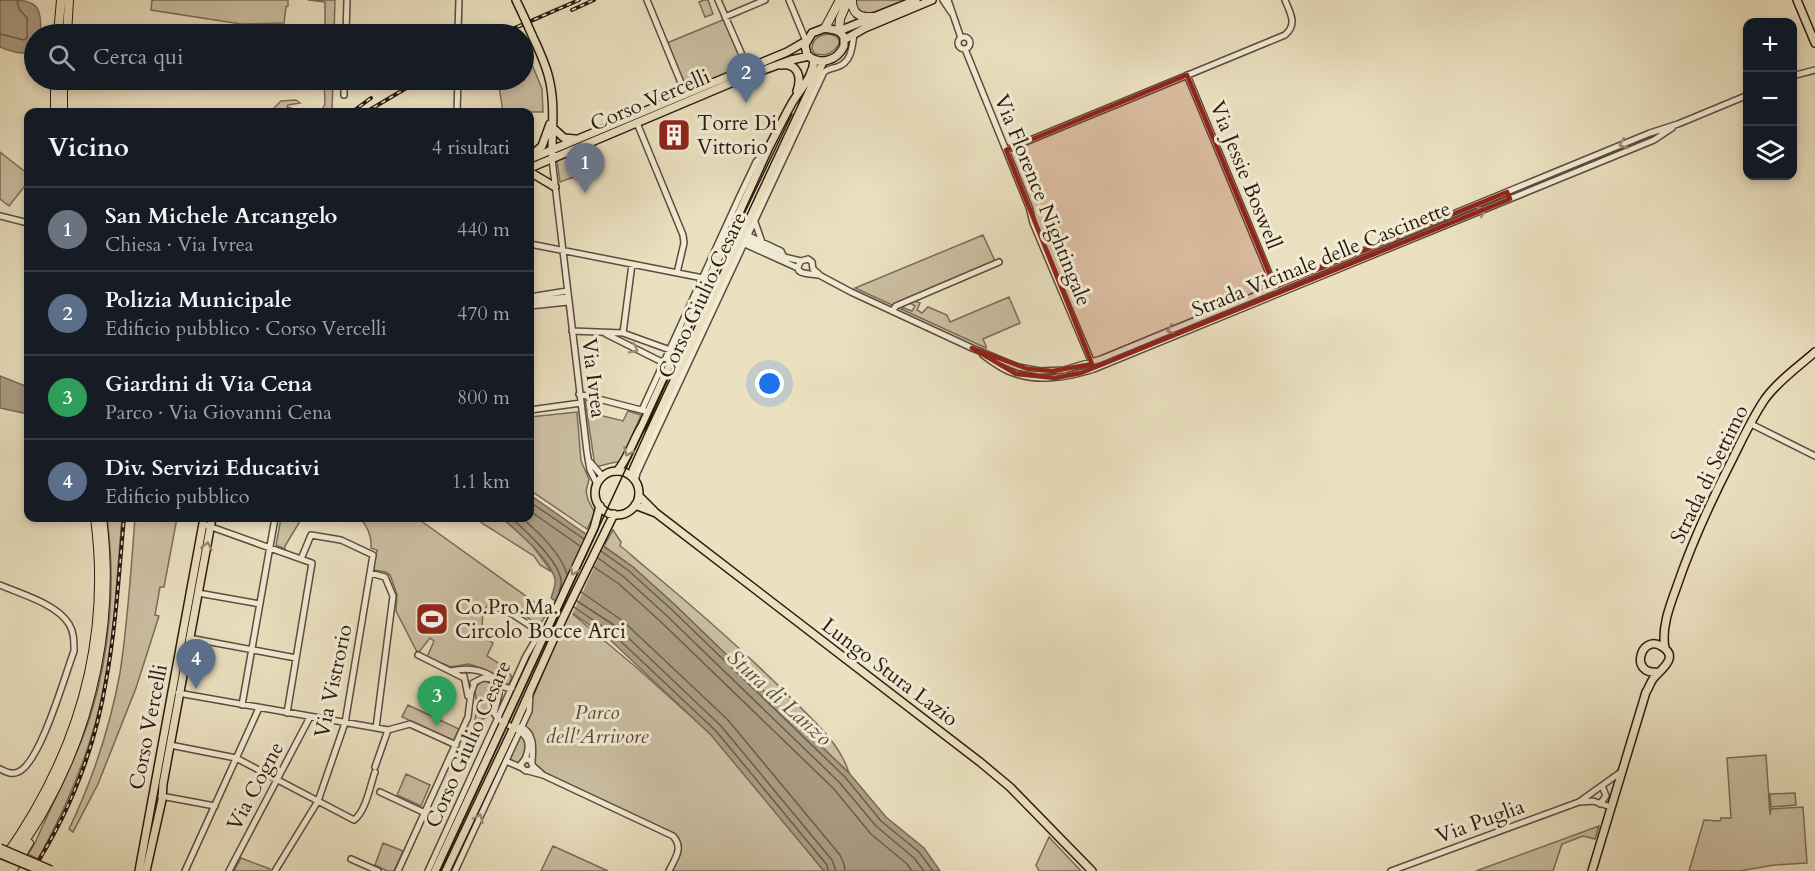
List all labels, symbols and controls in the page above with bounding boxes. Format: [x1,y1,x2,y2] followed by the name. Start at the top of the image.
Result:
[1743,18,1797,180] map controls
[1743,18,1797,72] button: +
[24,24,534,90] search box
[45,41,78,74] icon: search
[93,42,183,72] text: Cerca qui
[726,54,766,103] pin: 2
[586,62,715,139] street label: Corso Vercelli
[1743,72,1797,126] button: −
[987,90,1098,310] street label: Via Florence Nightingale
[1203,97,1288,254] street label: Via Jessie Boswell
[697,109,777,162] place label: Torre Di Vittorio
[656,117,692,153] building icon: Torre Di Vittorio
[1743,126,1797,180] button: layers
[48,130,129,165] text: Vicino
[432,134,510,161] text: 4 risultati
[1618,137,1629,149] one-way arrow
[566,144,604,193] pin: 1
[1188,194,1455,325] street label: Strada Vicinale delle Cascinette
[105,201,337,231] text: San Michele Arcangelo
[1476,206,1487,218] one-way arrow
[651,207,754,383] street label: Corso Giulio Cesare
[62,216,73,243] text: 1
[457,216,510,243] text: 440 m
[105,231,253,258] text: Chiesa · Via Ivrea
[105,285,292,315] text: Polizia Municipale
[62,300,73,327] text: 2
[457,300,510,327] text: 470 m
[105,315,387,342] text: Edificio pubblico · Corso Vercelli
[1166,323,1177,335] one-way arrow
[574,337,613,420] street label: Via Ivrea
[627,342,638,353] one-way arrow
[105,369,312,399] text: Giardini di Via Cena
[755,369,784,398] your location
[62,384,73,411] text: 3
[457,384,510,411] text: 800 m
[105,399,332,426] text: Parco · Via Giovanni Cena
[1663,400,1756,548] street label: Strada di Settimo
[623,446,635,457] one-way arrow
[105,453,320,483] text: Div. Servizi Educativi
[62,468,73,495] text: 4
[451,468,510,495] text: 1.1 km
[105,483,250,510] text: Edificio pubblico
[200,541,213,551] one-way arrow
[569,564,581,575] one-way arrow
[455,593,626,646] place label: Co.Pro.Ma. Circolo Bocce Arci
[414,601,450,637] sports icon: Co.Pro.Ma. Circolo Bocce Arci
[815,611,964,733] street label: Lungo Stura Lazio
[307,622,360,740] street label: Via Vistrorio
[176,640,216,689] pin: 4
[720,643,838,753] water label: Stura di Lanzo
[419,656,518,832] street label: Corso Giulio Cesare
[122,662,175,792] street label: Corso Vercelli
[418,676,456,726] pin: 3
[545,698,650,751] park label: Parco dell'Arrivore
[220,737,291,836] street label: Via Cogne
[1432,792,1528,851] street label: Via Puglia
[472,813,484,824] one-way arrow

